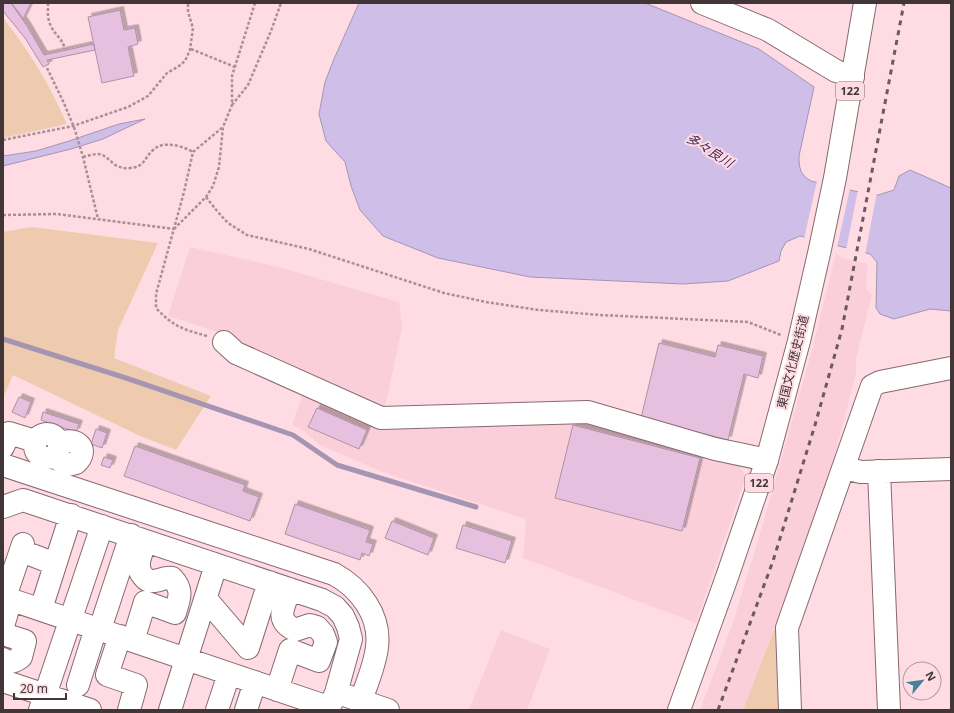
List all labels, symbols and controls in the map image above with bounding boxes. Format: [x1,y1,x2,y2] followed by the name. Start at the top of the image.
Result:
[836,82,864,100] road number: 122
[683,129,739,172] water label: 多々良川
[773,313,812,411] street label: 東国文化歴史街道
[745,474,773,492] road number: 122
[902,661,942,701] north arrow
[922,668,940,683] text: N
[14,675,66,701] scale bar
[20,680,48,697] text: 20 m

